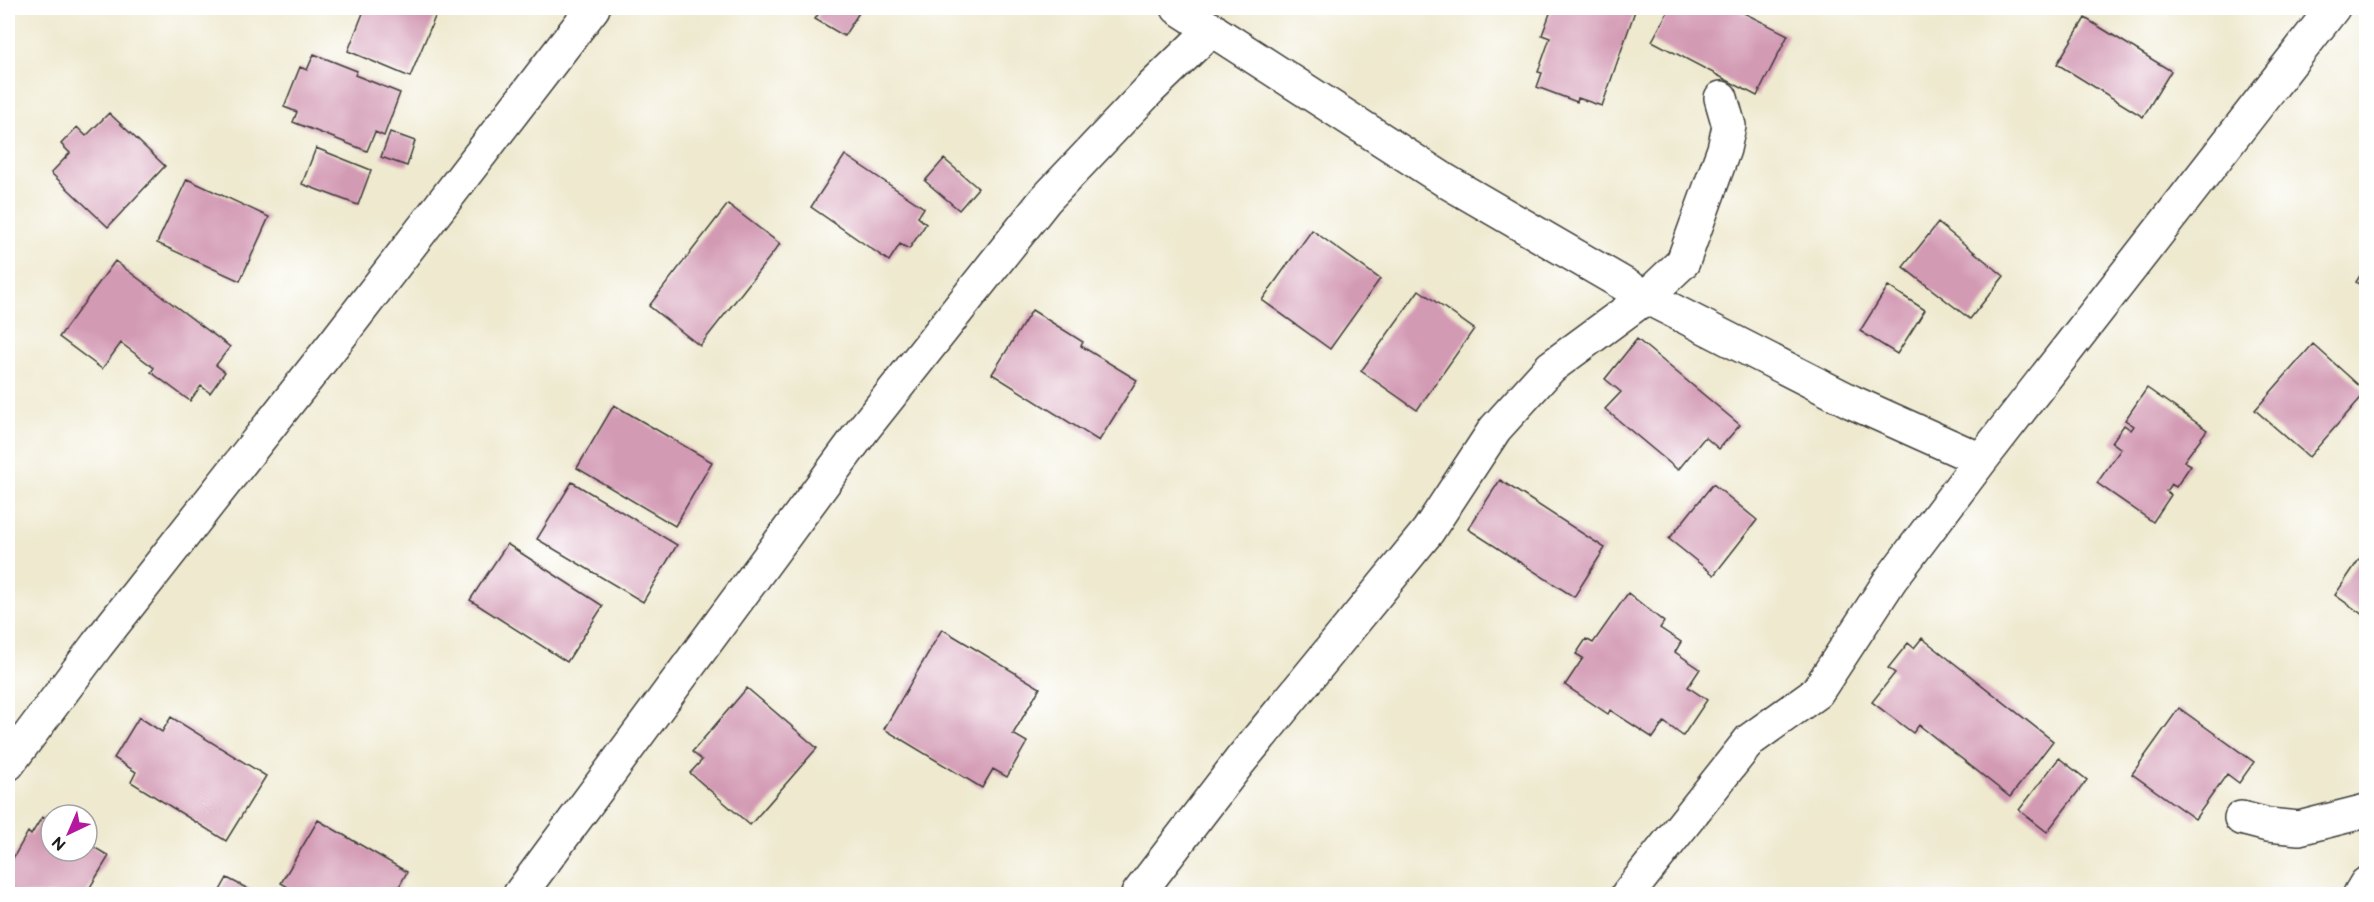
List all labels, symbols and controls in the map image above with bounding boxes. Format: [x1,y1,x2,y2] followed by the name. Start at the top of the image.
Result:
[39,803,99,863] north arrow
[49,832,71,854] text: N

